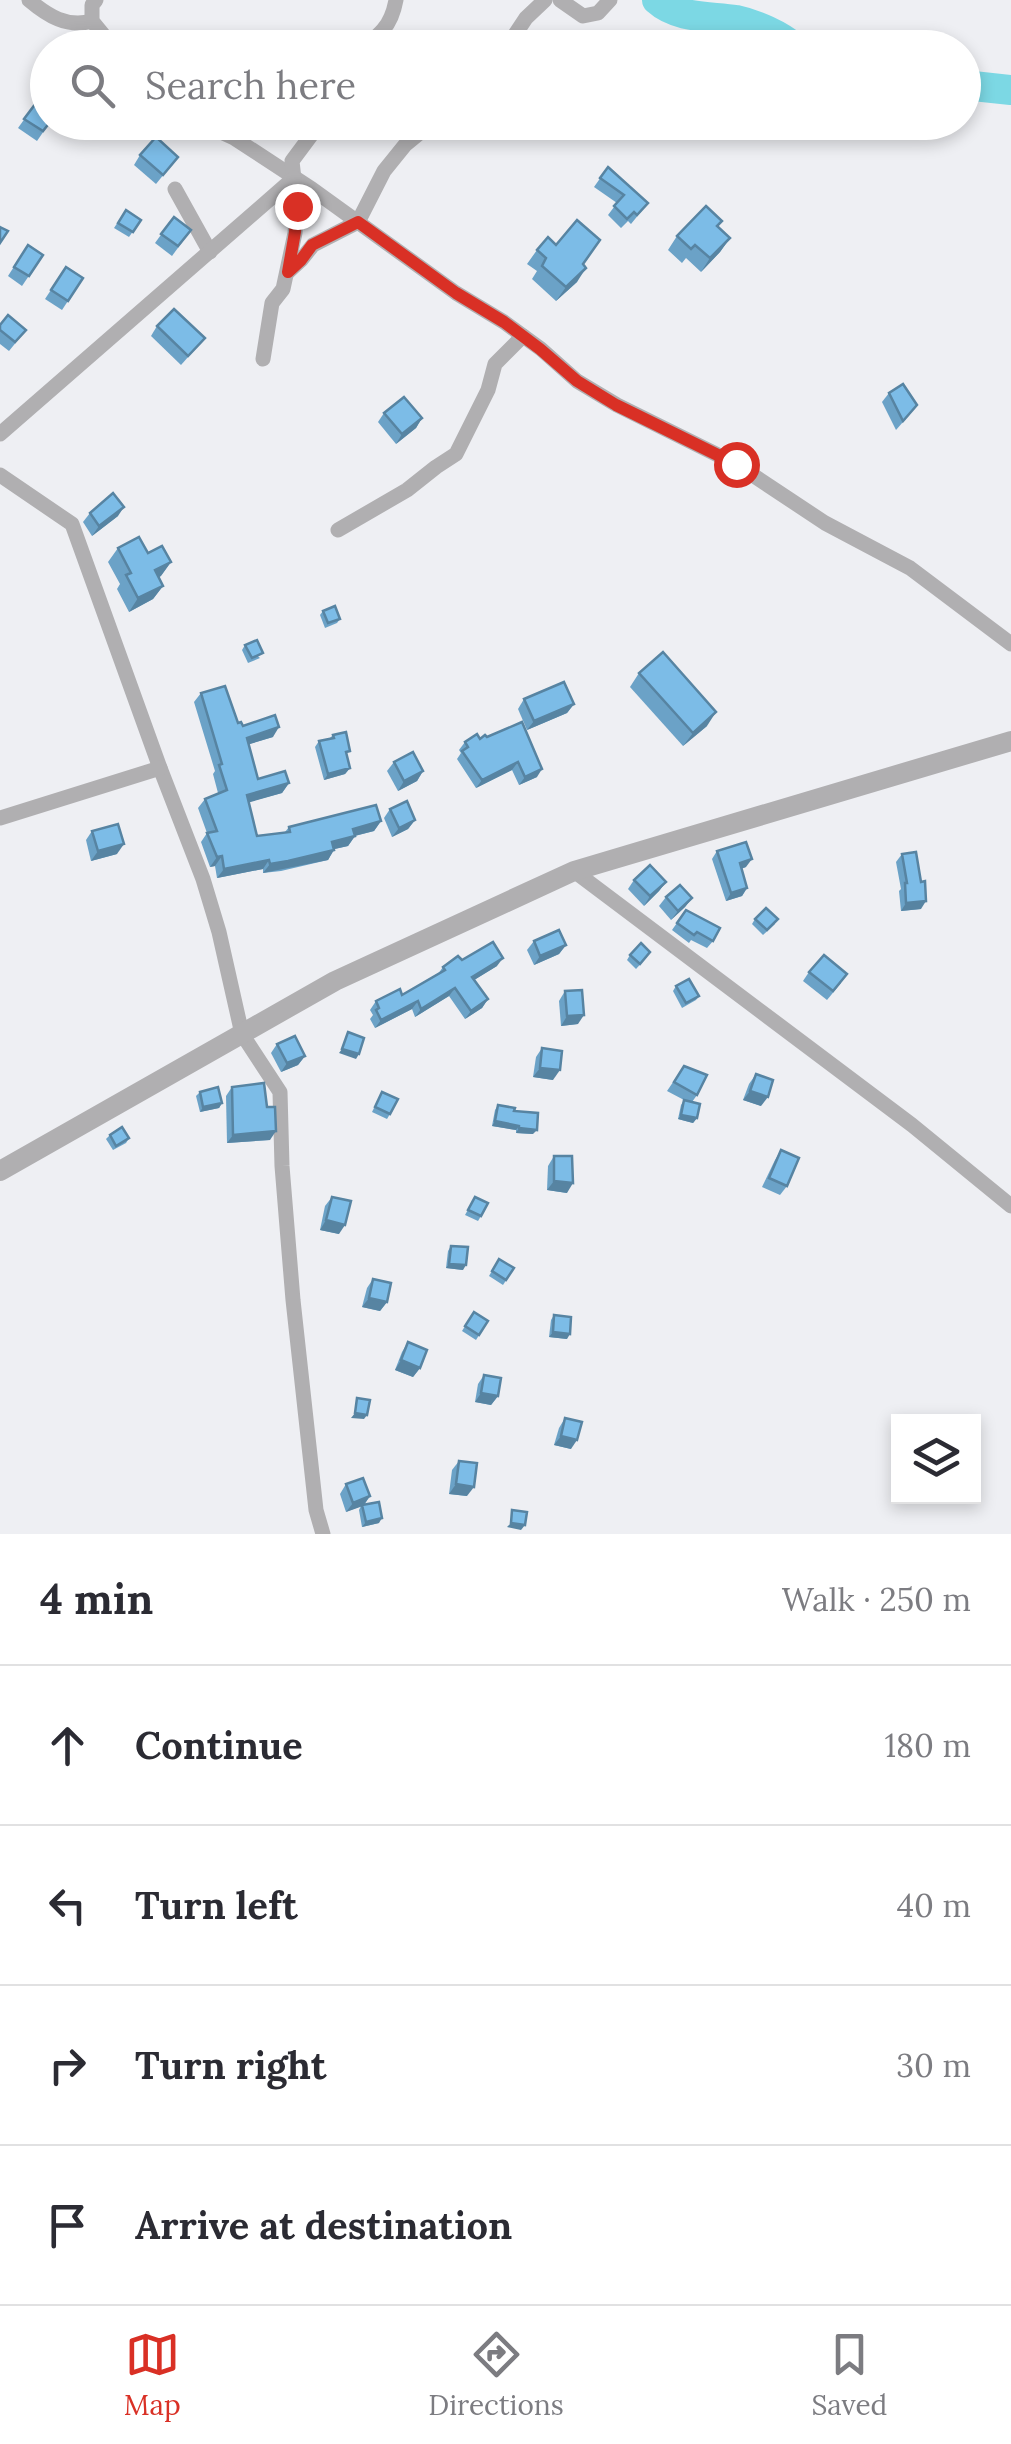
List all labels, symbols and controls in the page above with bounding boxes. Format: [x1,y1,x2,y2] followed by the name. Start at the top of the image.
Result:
[30,30,981,140] search box
[65,58,120,113] icon: search
[145,61,356,109] text: Search here
[275,184,321,230] route end
[714,442,760,488] route start
[891,1414,981,1504] map controls
[891,1414,981,1504] button: layers
[40,1572,153,1626] text: 4 min
[782,1579,971,1620] text: Walk · 250 m
[40,1718,95,1773] icon: ahead
[135,1721,303,1769] text: Continue
[884,1725,971,1766] text: 180 m
[40,1878,95,1933] icon: left
[135,1881,298,1929] text: Turn left
[897,1885,971,1926] text: 40 m
[40,2038,95,2093] icon: right
[135,2041,326,2089] text: Turn right
[896,2045,971,2086] text: 30 m
[40,2198,95,2253] icon: arrive
[135,2201,512,2249] text: Arrive at destination
[124,2327,181,2423] tab: Map
[428,2327,564,2423] tab: Directions
[811,2327,887,2423] tab: Saved

